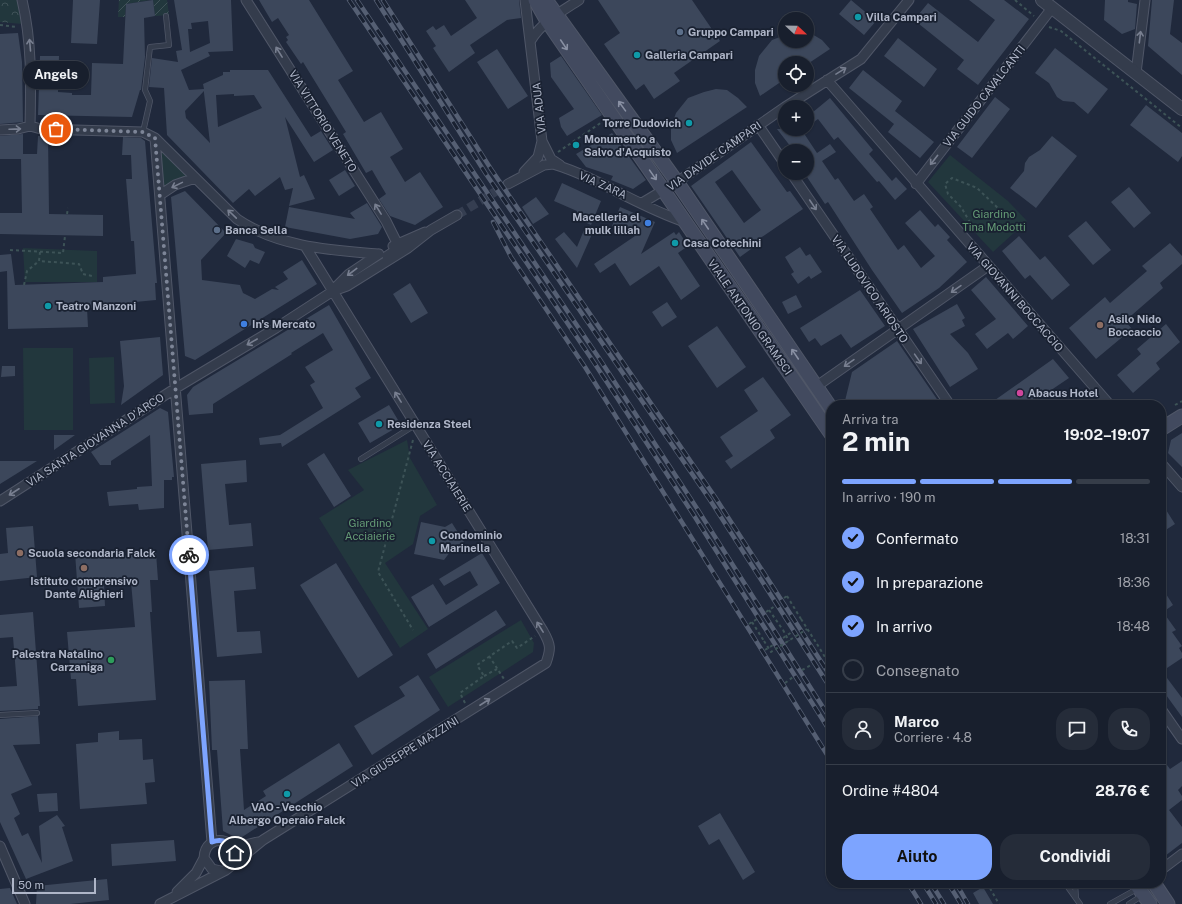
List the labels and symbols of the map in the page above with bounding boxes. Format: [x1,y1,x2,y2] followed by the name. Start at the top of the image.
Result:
[866,11,937,23] place label: Villa Campari
[778,12,814,48] north arrow
[853,12,863,22] marker: Villa Campari
[688,26,774,38] place label: Gruppo Campari
[675,27,685,37] marker: Gruppo Campari
[1136,31,1144,44] one-way arrow
[26,39,34,52] one-way arrow
[560,39,568,50] one-way arrow
[941,43,1027,149] street label: VIA GUIDO CAVALCANTI
[275,47,283,58] one-way arrow
[645,49,733,61] place label: Galleria Campari
[632,50,642,60] marker: Galleria Campari
[23,61,89,89] callout: Angels
[836,66,847,75] one-way arrow
[287,68,359,174] street label: VIA VITTORIO VENETO
[530,82,548,134] street label: VIA ADUA
[618,101,627,112] one-way arrow
[39,112,73,146] pin
[602,117,681,129] place label: Torre Dudovich
[684,118,694,128] marker: Torre Dudovich
[665,119,763,193] street label: VIA DAVIDE CAMPARI
[8,126,21,133] one-way arrow
[584,133,671,158] place label: Monumento a Salvo d'Acquisto
[571,140,581,150] marker: Monumento a Salvo d'Acquisto
[930,155,938,166] one-way arrow
[577,169,629,201] street label: VIA ZARA
[649,169,657,180] one-way arrow
[171,182,183,189] one-way arrow
[809,199,817,210] one-way arrow
[374,204,382,215] one-way arrow
[962,208,1026,233] park label: Giardino Tina Modotti
[227,209,237,218] one-way arrow
[572,211,640,236] place label: Macelleria el mulk lillah
[643,218,653,228] marker: Macelleria el mulk lillah
[701,218,710,229] one-way arrow
[225,224,287,236] place label: Banca Sella
[212,225,222,235] marker: Banca Sella
[829,233,911,345] street label: VIA LUDOVICO ARIOSTO
[683,237,761,249] place label: Casa Cotechini
[670,238,680,248] marker: Casa Cotechini
[964,240,1066,354] street label: VIA GIOVANNI BOCCACCIO
[706,257,794,377] street label: VIALE ANTONIO GRAMSCI
[347,268,358,276] one-way arrow
[950,285,961,293] one-way arrow
[56,300,136,312] place label: Teatro Manzoni
[43,301,53,311] marker: Teatro Manzoni
[1108,313,1161,338] place label: Asilo Nido Boccaccio
[252,318,315,330] place label: In's Mercato
[239,319,249,329] marker: In's Mercato
[1095,320,1105,330] marker: Asilo Nido Boccaccio
[246,339,258,347] one-way arrow
[790,348,798,360] one-way arrow
[914,353,922,364] one-way arrow
[844,359,855,367] one-way arrow
[1028,387,1099,399] place label: Abacus Hotel
[1015,388,1025,398] marker: Abacus Hotel
[24,391,166,489] street label: VIA SANTA GIOVANNA D'ARCO
[394,391,402,403] one-way arrow
[387,418,472,430] place label: Residenza Steel
[374,419,384,429] marker: Residenza Steel
[420,438,474,514] street label: VIA ACCIAIERIE
[8,489,20,497] one-way arrow
[345,517,395,542] park label: Giardino Acciaierie
[440,529,502,554] place label: Condominio Marinella
[169,535,209,575] courier
[427,536,437,546] marker: Condominio Marinella
[28,547,156,559] place label: Scuola secondaria Falck
[15,548,25,558] marker: Scuola secondaria Falck
[79,563,89,573] marker: Istituto comprensivo Dante Alighieri
[30,575,138,600] place label: Istituto comprensivo Dante Alighieri
[536,621,544,633] one-way arrow
[12,648,103,673] place label: Palestra Natalino Carzaniga
[106,655,116,665] marker: Palestra Natalino Carzaniga
[479,698,490,707] one-way arrow
[349,714,461,790] street label: VIA GIUSEPPE MAZZINI
[282,789,292,799] marker: VAO - Vecchio Albergo Operaio Falck
[229,801,346,826] place label: VAO - Vecchio Albergo Operaio Falck
[218,836,252,870] pin
[12,876,96,895] scale bar

